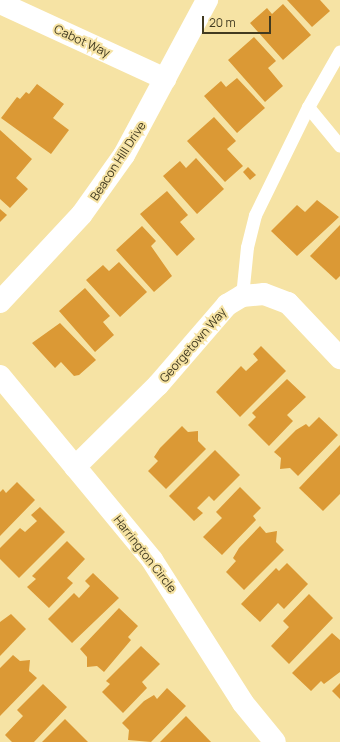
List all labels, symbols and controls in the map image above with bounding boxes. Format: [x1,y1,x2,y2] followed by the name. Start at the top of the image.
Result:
[204,8,273,34] scale bar
[209,14,236,31] text: 20 m
[52,22,112,60] street label: Cabot Way
[87,119,149,203] street label: Beacon Hill Drive
[157,305,229,385] street label: Georgetown Way
[111,513,179,595] street label: Harrington Circle

